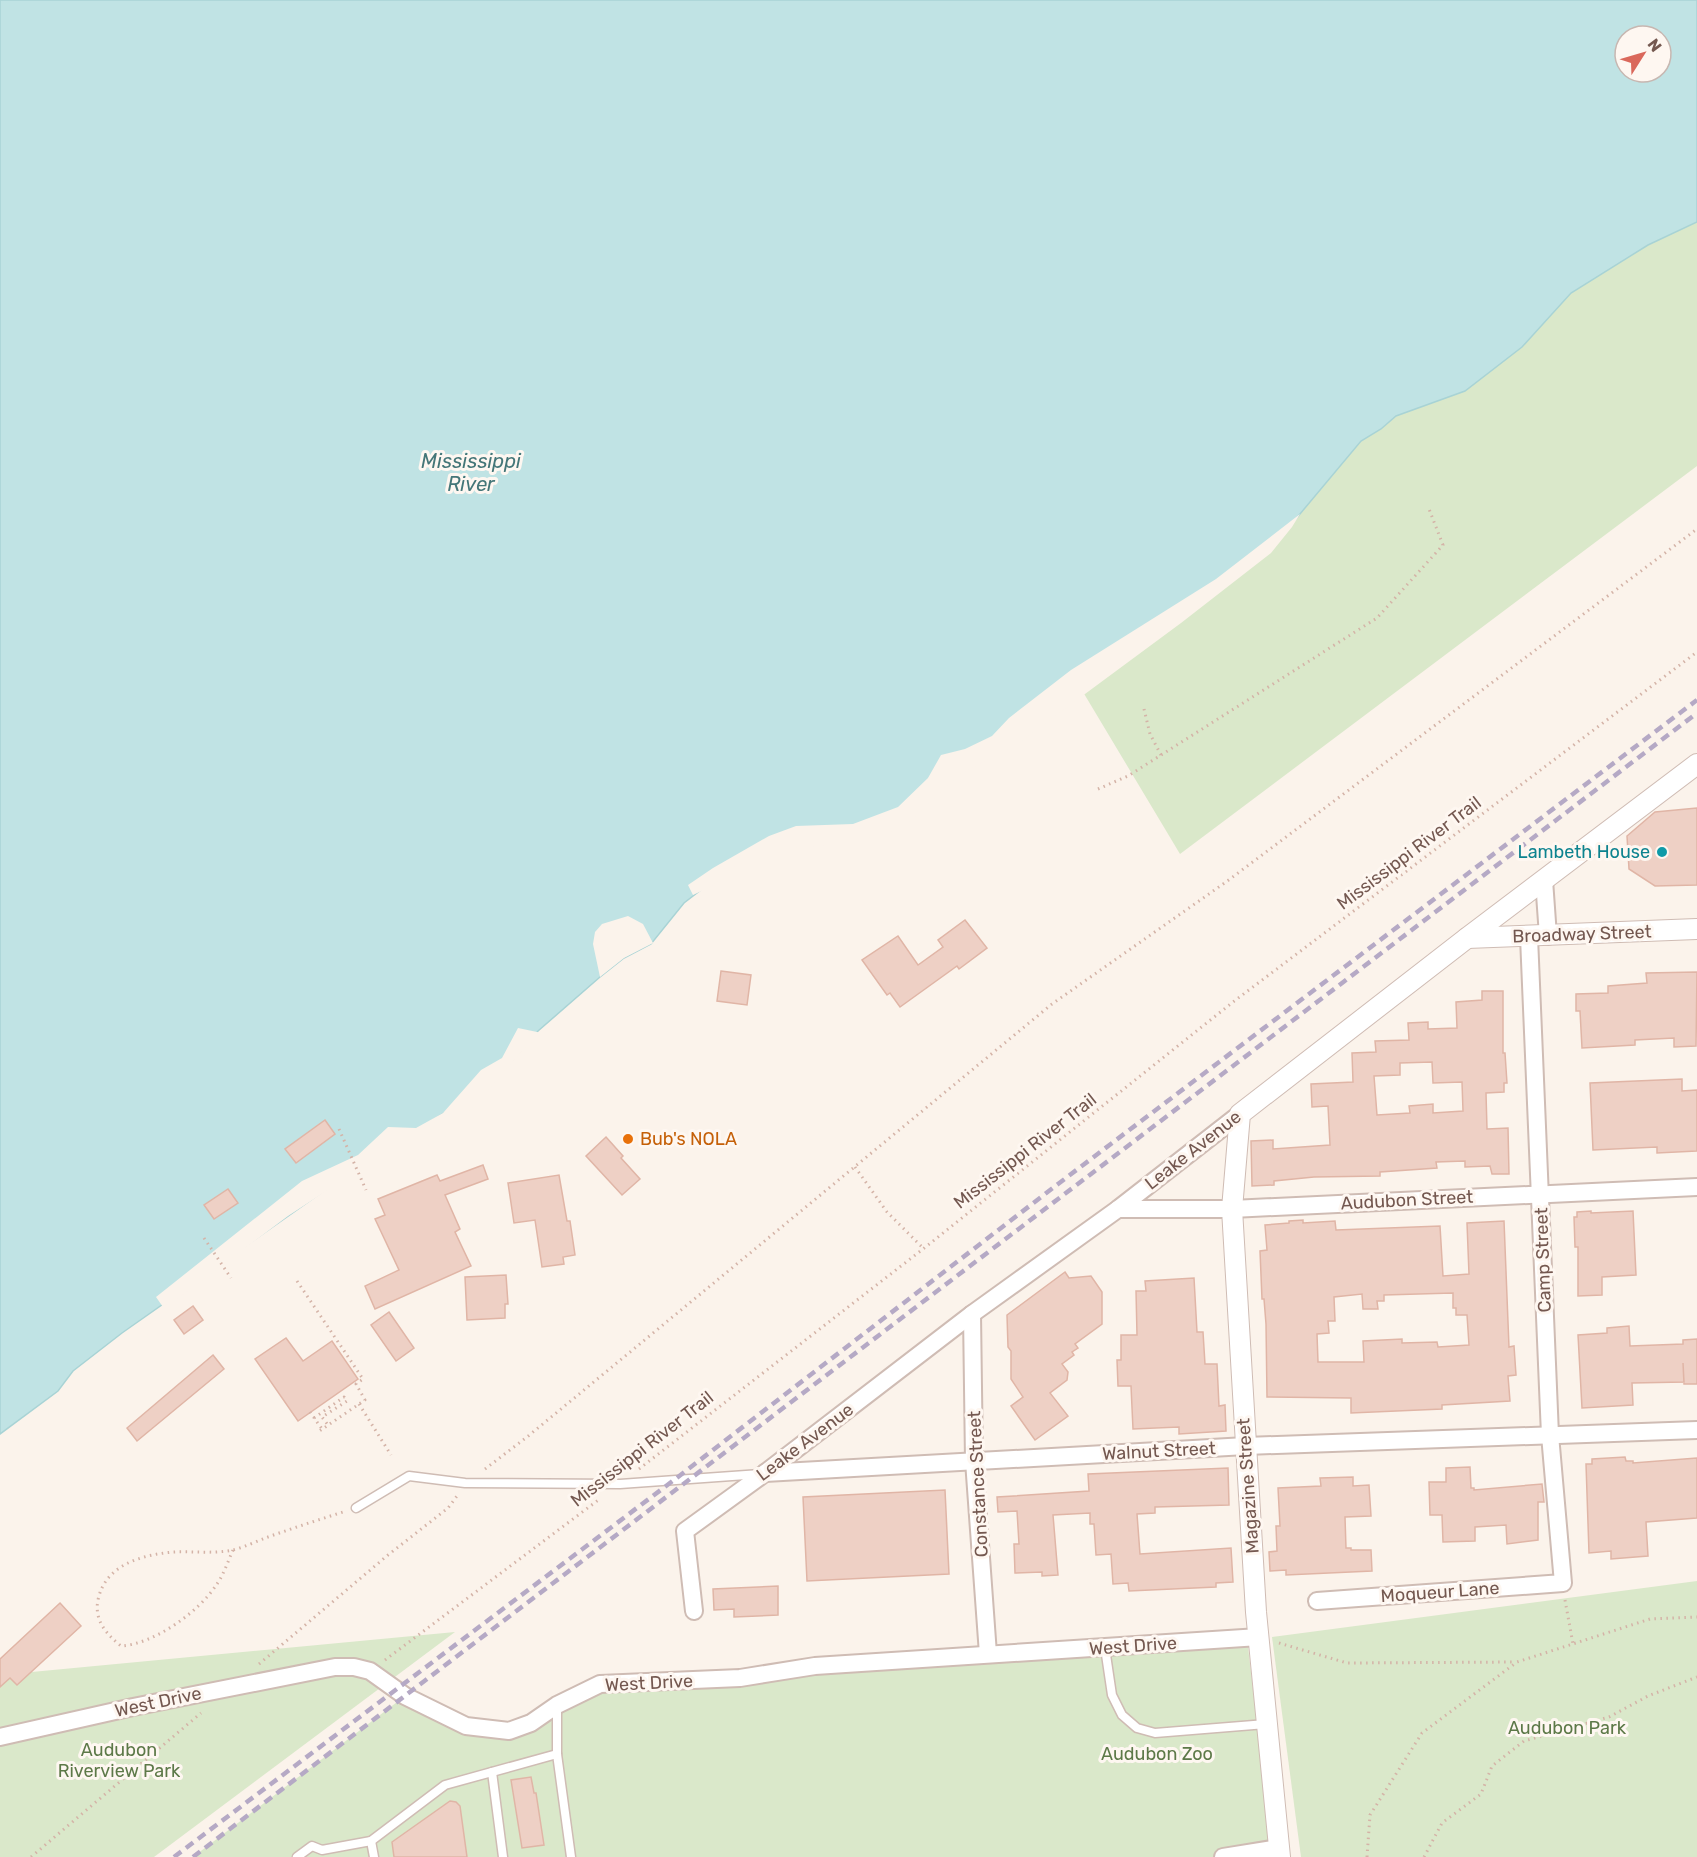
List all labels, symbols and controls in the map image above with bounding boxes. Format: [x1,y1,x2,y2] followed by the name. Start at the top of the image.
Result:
[1613,24,1673,84] north arrow
[1644,35,1666,56] text: N
[421,449,522,496] water label: Mississippi River
[1333,792,1485,914] street label: Mississippi River Trail
[1518,841,1650,863] place label: Lambeth House
[1655,845,1669,859] marker: Lambeth House
[1512,921,1652,947] street label: Broadway Street
[949,1088,1101,1214] street label: Mississippi River Trail
[1141,1106,1245,1194] street label: Leake Avenue
[640,1128,737,1150] place label: Bub's NOLA
[621,1132,635,1146] marker: Bub's NOLA
[1340,1186,1474,1214] street label: Audubon Street
[1530,1207,1556,1313] street label: Camp Street
[566,1386,718,1512] street label: Mississippi River Trail
[752,1398,858,1486] street label: Leake Avenue
[963,1410,993,1558] street label: Constance Street
[1232,1417,1264,1555] street label: Magazine Street
[1102,1437,1216,1465] street label: Walnut Street
[1380,1577,1500,1607] street label: Moqueur Lane
[1088,1632,1178,1660] street label: West Drive
[604,1670,694,1696] street label: West Drive
[113,1682,203,1722] street label: West Drive
[1508,1717,1627,1739] park label: Audubon Park
[58,1739,181,1782] park label: Audubon Riverview Park
[1101,1743,1213,1765] park label: Audubon Zoo

